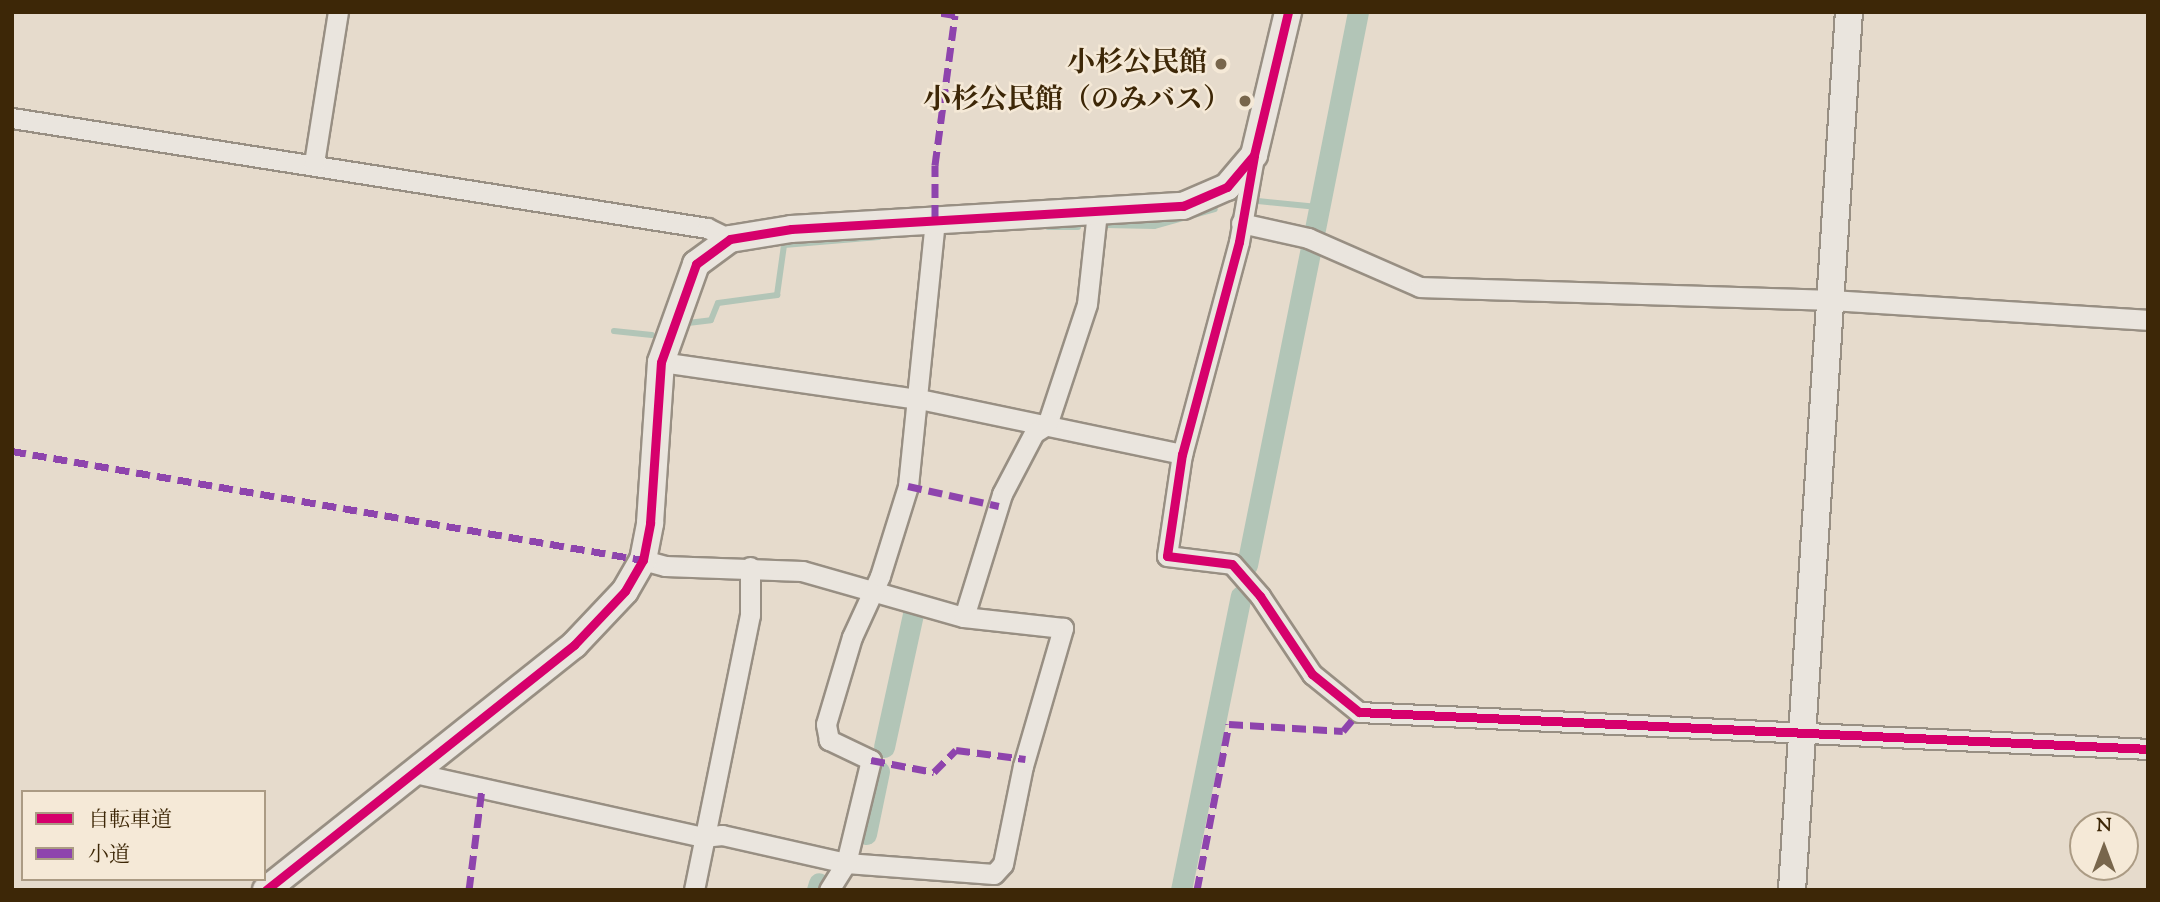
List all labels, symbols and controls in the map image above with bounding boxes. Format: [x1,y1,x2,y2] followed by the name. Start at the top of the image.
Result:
[1067,47,1207,81] place label: 小杉公民館
[1213,56,1229,72] marker: 小杉公民館
[923,84,1231,118] place label: 小杉公民館（のみバス）
[1237,93,1253,109] marker: 小杉公民館（のみバス）
[21,790,266,881] legend
[88,806,172,836] text: 自転車道
[2069,811,2139,881] north arrow
[2096,813,2112,840] text: N
[88,841,130,871] text: 小道

